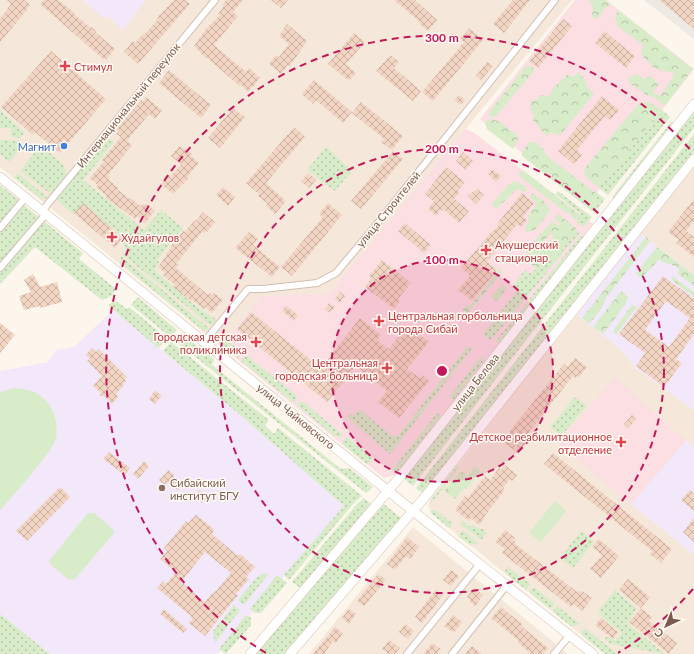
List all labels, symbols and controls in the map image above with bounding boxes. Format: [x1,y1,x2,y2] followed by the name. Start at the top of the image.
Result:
[425,30,459,45] text: 300 m
[74,40,183,170] street label: Интернациональный переулок
[59,60,71,72] marker: Стимул
[74,60,112,73] place label: Стимул
[18,140,56,153] place label: Магнит
[59,141,69,151] marker: Магнит
[425,141,459,156] text: 200 m
[353,168,423,250] street label: улица Строителей
[106,231,118,243] marker: Худайгулов
[121,231,179,244] place label: Худайгулов
[495,238,558,264] place label: Акушерский стационар
[480,244,492,256] marker: Акушерский стационар
[425,252,459,267] text: 100 m
[388,309,523,335] place label: Центральная горбольница города Сибай
[373,315,385,327] marker: Центральная горбольница города Сибай
[154,330,247,356] place label: Городская детская поликлиника
[250,336,262,348] marker: Городская детская поликлиника
[449,351,501,413] street label: улица Белова
[275,356,378,382] place label: Центральная городская больница
[381,362,393,374] marker: Центральная городская больница
[435,364,449,378] centre of rings
[254,381,338,451] street label: улица Чайковского
[469,430,612,456] place label: Детское реабилитационное отделение
[615,436,627,448] marker: Детское реабилитационное отделение
[170,476,239,502] place label: Сибайский институт БГУ
[157,483,167,493] marker: Сибайский институт БГУ
[646,606,686,646] north arrow
[651,626,666,641] text: С

